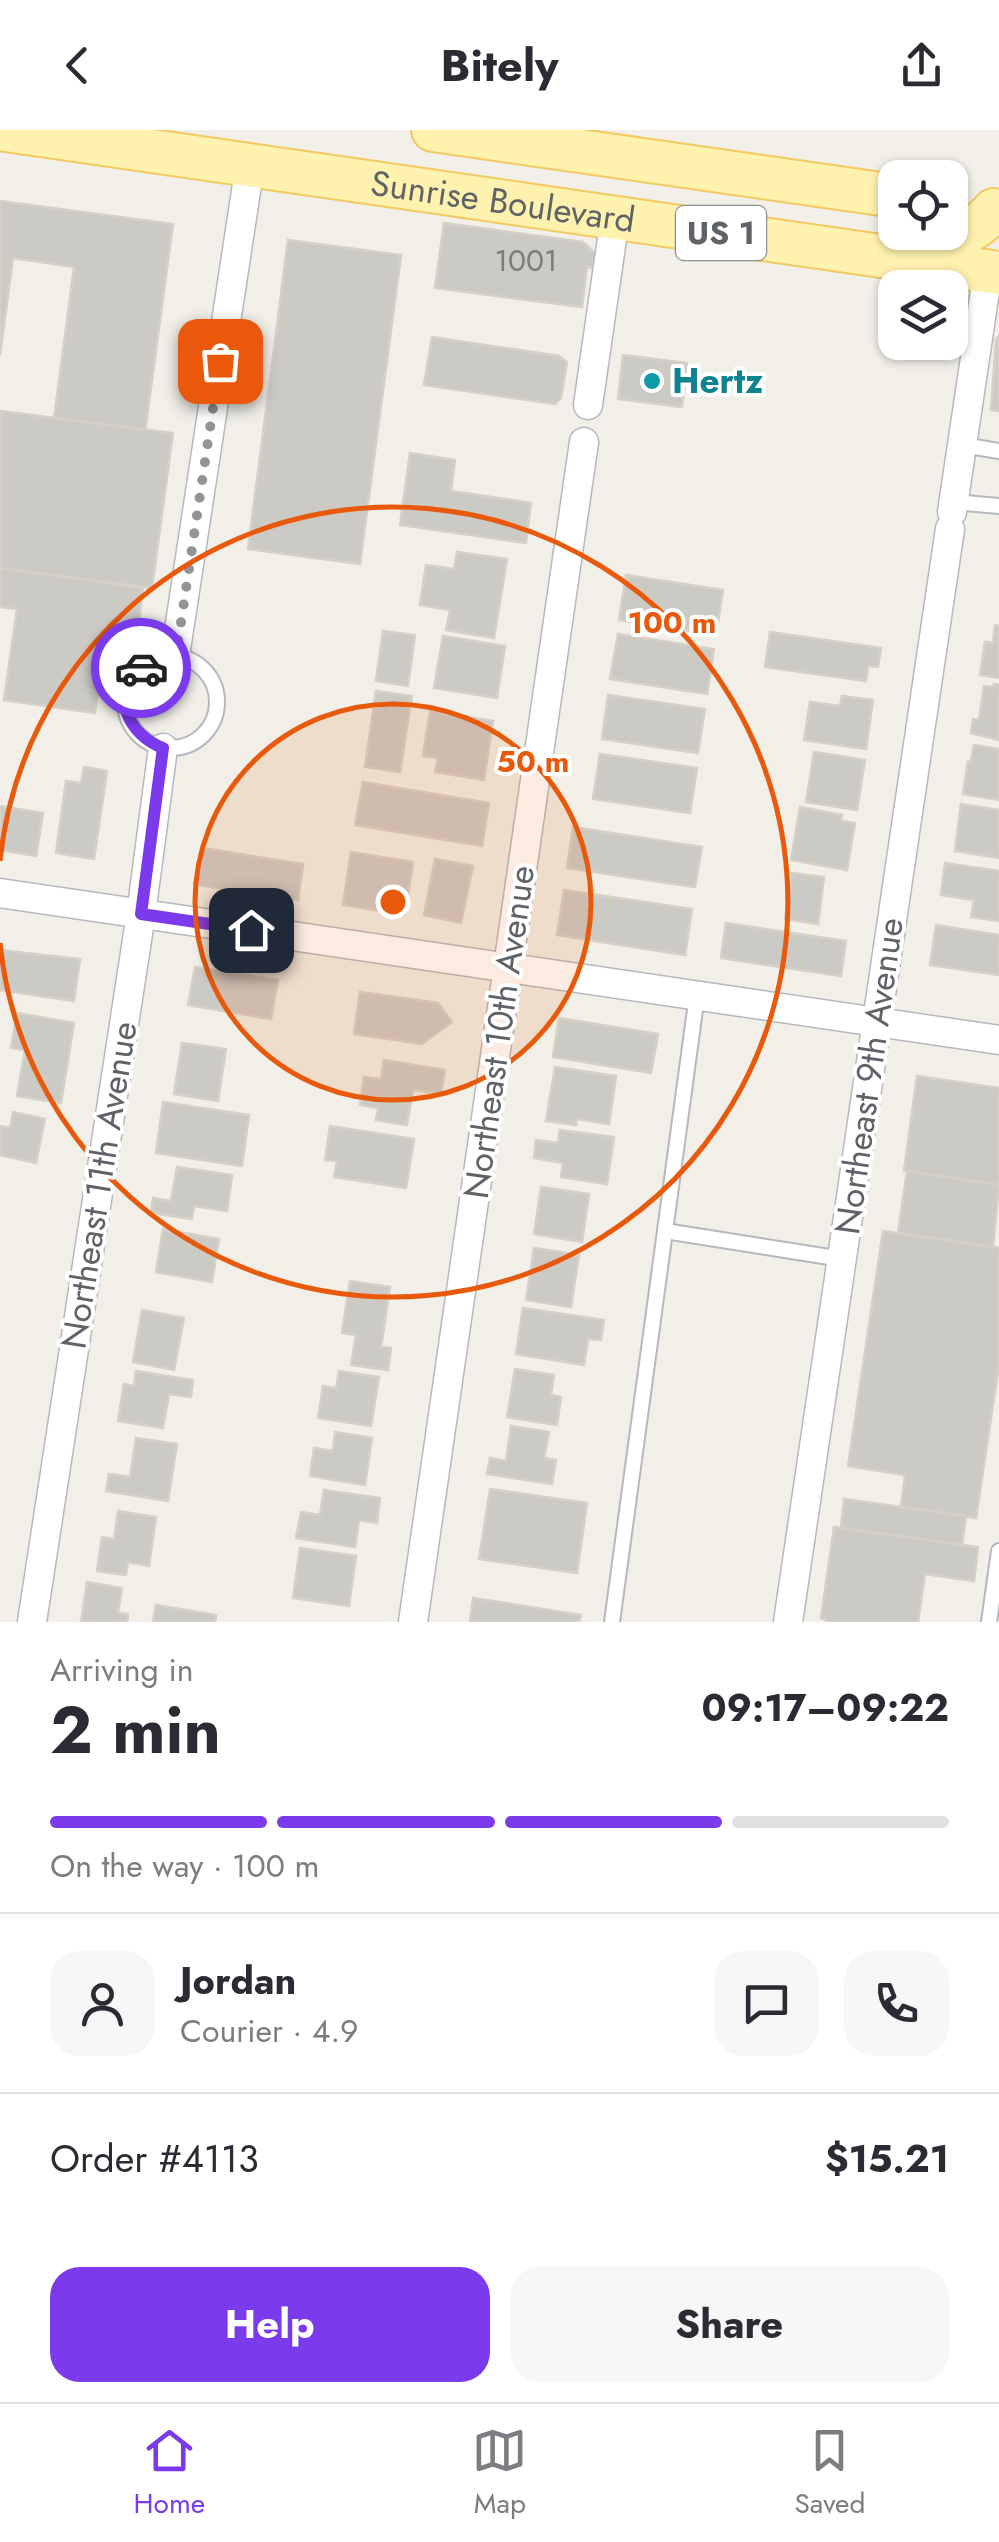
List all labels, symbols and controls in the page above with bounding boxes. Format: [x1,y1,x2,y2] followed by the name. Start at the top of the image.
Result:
[441,33,559,98] text: Bitely
[50,38,105,93] icon: back
[894,38,949,93] icon: share
[367,158,638,245] street label: Sunrise Boulevard
[878,160,968,360] map controls
[878,160,968,250] button: locate
[676,206,766,260] road number: US 1
[495,239,558,282] house number: 1001
[878,270,968,360] button: layers
[178,319,263,404] pin
[193,334,248,389] icon: bag
[672,356,763,406] place label: Hertz
[641,370,663,392] marker: Hertz
[628,601,716,644] text: 100 m
[91,618,191,718] courier
[114,641,169,696] icon: car
[497,740,569,783] text: 50 m
[451,862,547,1202] street label: Northeast 10th Avenue
[375,884,411,920] centre of rings
[209,888,294,973] pin
[224,903,279,958] icon: home
[822,914,916,1238] street label: Northeast 9th Avenue
[48,1018,150,1352] street label: Northeast 11th Avenue
[50,1647,194,1693] text: Arriving in
[701,1680,949,1735] text: 09:17–09:22
[50,1683,221,1777] text: 2 min
[50,1843,319,1889] text: On the way · 100 m
[50,1951,155,2056] button: person
[714,1951,819,2056] button: chat
[844,1951,949,2056] button: phone
[180,1953,296,2008] text: Jordan
[180,2008,358,2054] text: Courier · 4.9
[50,2131,259,2186] text: Order #4113
[825,2131,949,2186] text: $15.21
[50,2267,490,2382] button: Help
[510,2267,949,2382] button: Share
[134,2423,205,2524] tab: Home
[472,2423,527,2524] tab: Map
[794,2423,865,2524] tab: Saved

